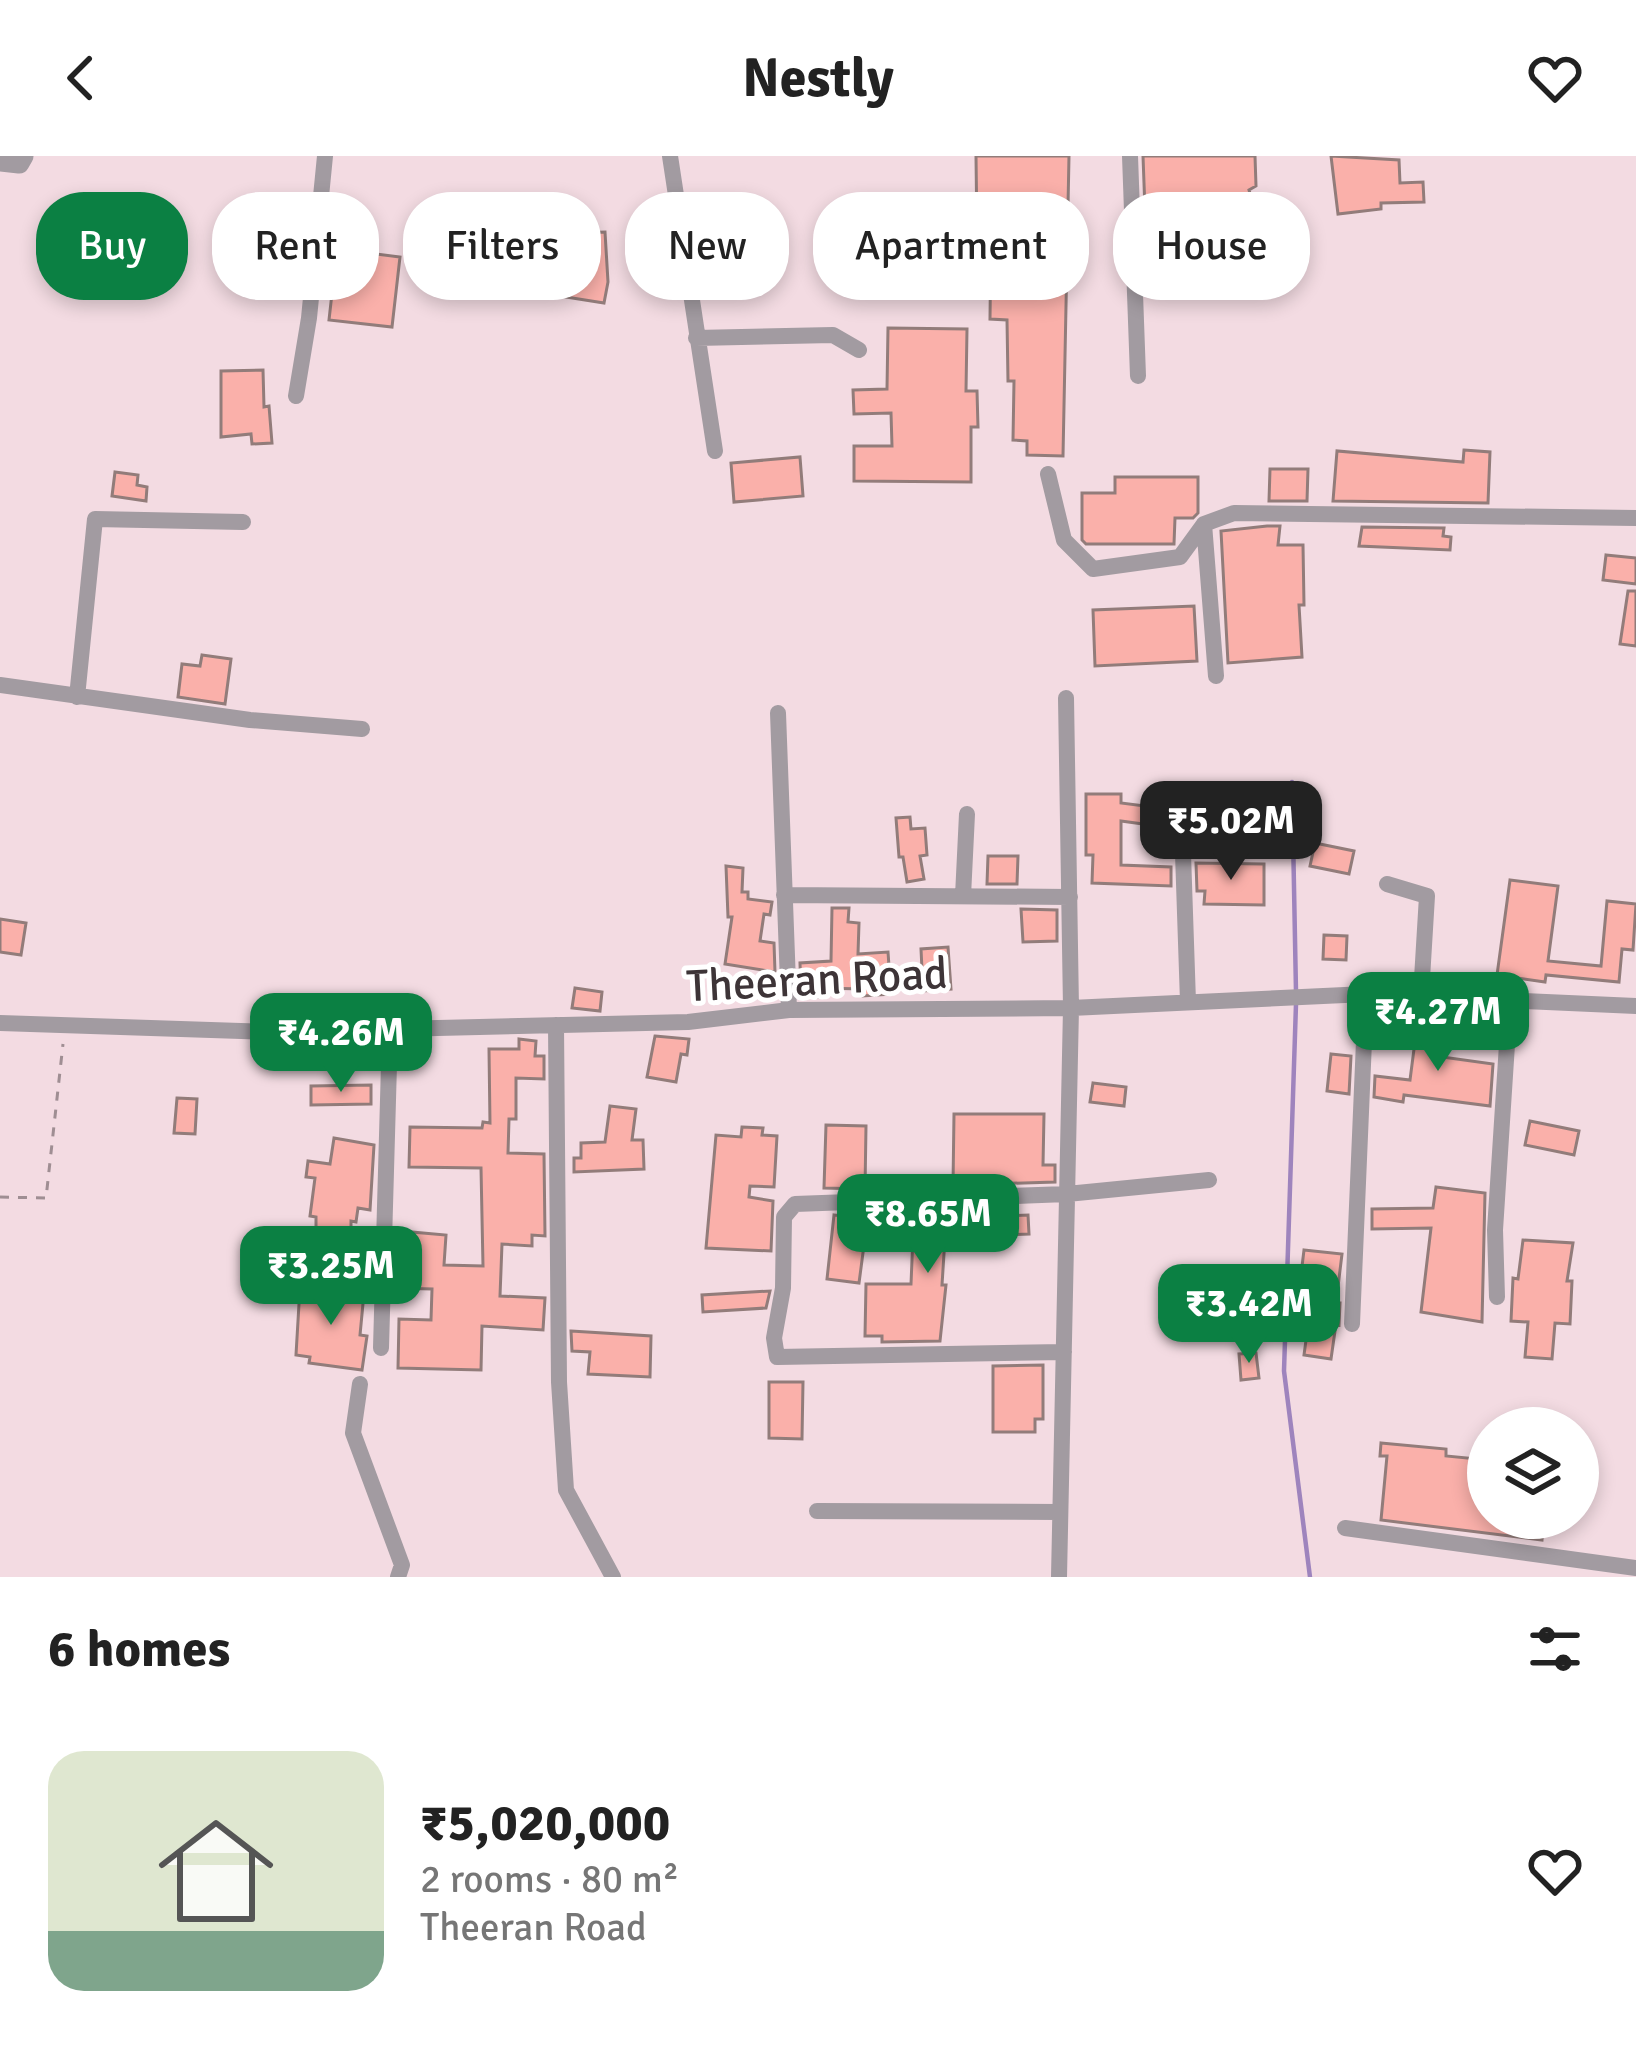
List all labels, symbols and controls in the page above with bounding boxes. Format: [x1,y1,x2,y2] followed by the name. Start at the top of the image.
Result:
[48,45,114,111] icon: back
[742,45,894,112] text: Nestly
[1522,45,1588,111] icon: heart
[36,192,188,300] chip: Buy
[212,192,379,300] chip: Rent
[403,192,601,300] chip: Filters
[625,192,789,300] chip: New
[813,192,1089,300] chip: Apartment
[1113,192,1310,300] chip: House
[1133,781,1329,883] pin: ₹5.02M
[1167,796,1295,844] text: ₹5.02M
[685,946,949,1014] street label: Theeran Road
[1340,972,1536,1074] pin: ₹4.27M
[1374,987,1502,1035] text: ₹4.27M
[243,993,439,1095] pin: ₹4.26M
[277,1008,405,1056] text: ₹4.26M
[830,1174,1026,1276] pin: ₹8.65M
[864,1189,992,1237] text: ₹8.65M
[233,1226,429,1328] pin: ₹3.25M
[267,1241,395,1289] text: ₹3.25M
[1151,1264,1347,1366] pin: ₹3.42M
[1185,1279,1313,1327] text: ₹3.42M
[1467,1407,1599,1539] map controls
[1467,1407,1599,1539] button: layers
[1522,1616,1588,1682] icon: filters
[48,1618,230,1681] text: 6 homes
[420,1792,670,1855] text: ₹5,020,000
[144,1799,288,1943] icon: home
[1522,1838,1588,1904] icon: heart
[420,1855,679,1903] text: 2 rooms · 80 m²
[420,1903,647,1951] text: Theeran Road

